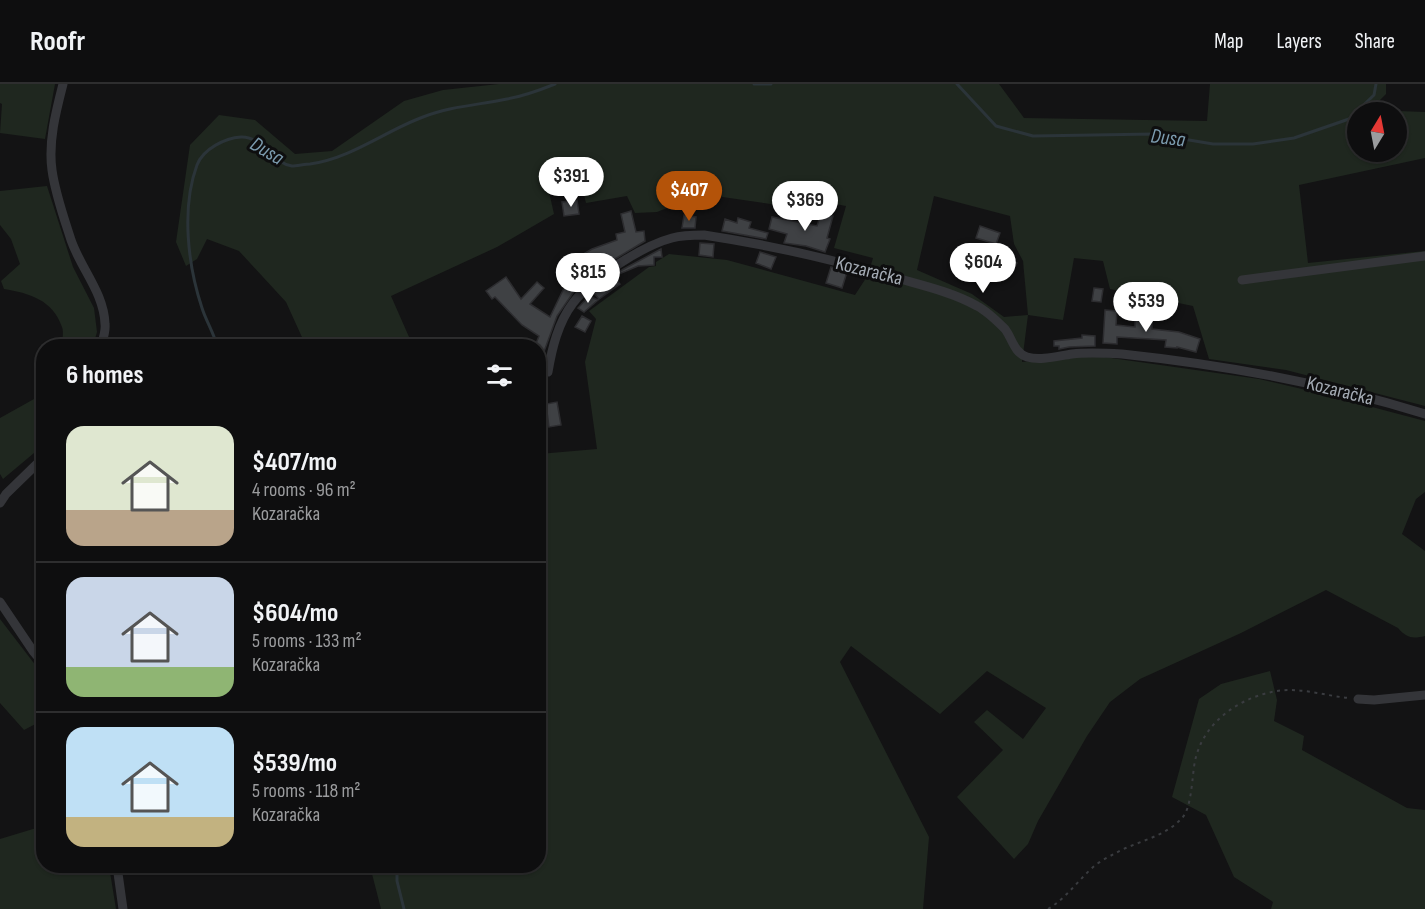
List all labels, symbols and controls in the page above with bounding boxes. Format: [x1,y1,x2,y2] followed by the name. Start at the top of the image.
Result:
[30,25,85,58] text: Roofr
[1214,29,1243,54] text: Map
[1276,29,1322,54] text: Layers
[1355,29,1395,54] text: Share
[1347,102,1407,162] north arrow
[1347,102,1407,162] map controls
[1149,123,1187,153] water label: Dusa
[246,131,289,171] water label: Dusa
[535,157,607,208] pin: $391
[553,164,589,188] text: $391
[653,171,725,222] pin: $407
[670,178,708,202] text: $407
[769,181,841,232] pin: $369
[786,188,824,212] text: $369
[947,243,1019,294] pin: $604
[964,250,1002,274] text: $604
[833,251,905,291] street label: Kozaračka
[552,253,624,304] pin: $815
[570,260,606,284] text: $815
[1110,282,1182,333] pin: $539
[1127,289,1165,313] text: $539
[483,359,516,392] icon: filters
[66,360,144,391] text: 6 homes
[1304,371,1376,411] street label: Kozaračka
[252,447,337,478] text: $407/mo
[114,450,186,522] icon: home
[252,478,356,502] text: 4 rooms · 96 m²
[252,502,320,526] text: Kozaračka
[252,598,338,629] text: $604/mo
[114,601,186,673] icon: home
[252,629,362,653] text: 5 rooms · 133 m²
[252,653,320,677] text: Kozaračka
[252,748,337,779] text: $539/mo
[114,751,186,823] icon: home
[252,779,361,803] text: 5 rooms · 118 m²
[252,803,320,827] text: Kozaračka

